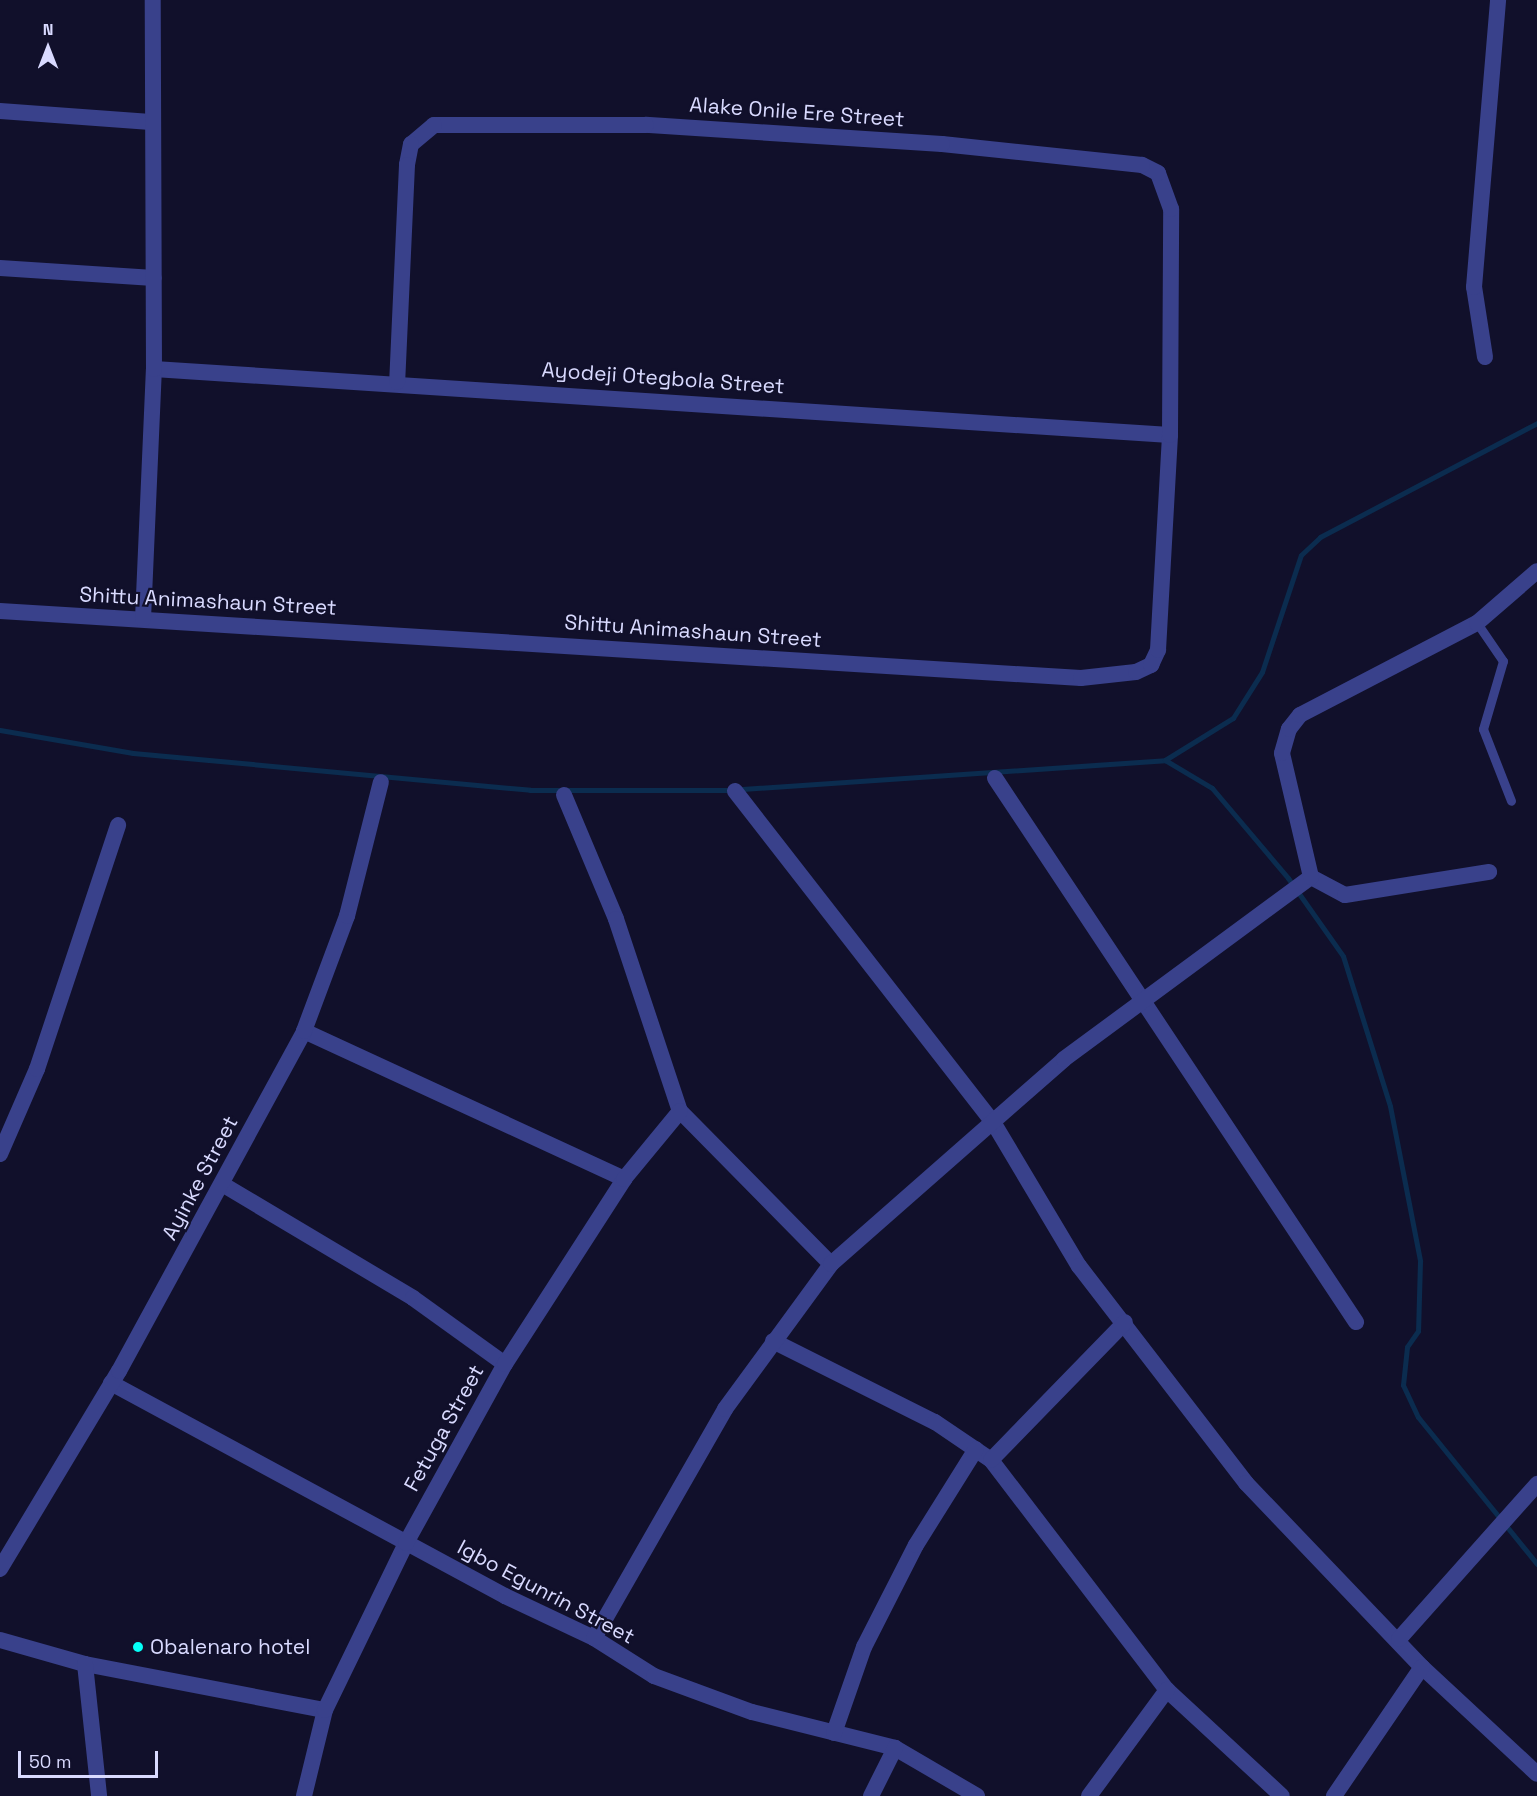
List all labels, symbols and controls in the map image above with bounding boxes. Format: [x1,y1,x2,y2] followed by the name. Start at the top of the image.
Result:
[18,18,78,78] north arrow
[43,19,53,40] text: N
[689,92,905,132] street label: Alake Onile Ere Street
[541,357,785,399] street label: Ayodeji Otegbola Street
[79,582,337,620] street label: Shittu Animashaun Street
[563,609,823,653] street label: Shittu Animashaun Street
[157,1112,243,1244] street label: Ayinke Street
[399,1360,489,1496] street label: Fetuga Street
[453,1535,639,1649] street label: Igbo Egunrin Street
[150,1634,310,1660] place label: Obalenaro hotel
[131,1640,145,1654] marker: Obalenaro hotel
[21,1739,160,1777] scale bar
[29,1750,71,1773] text: 50 m

